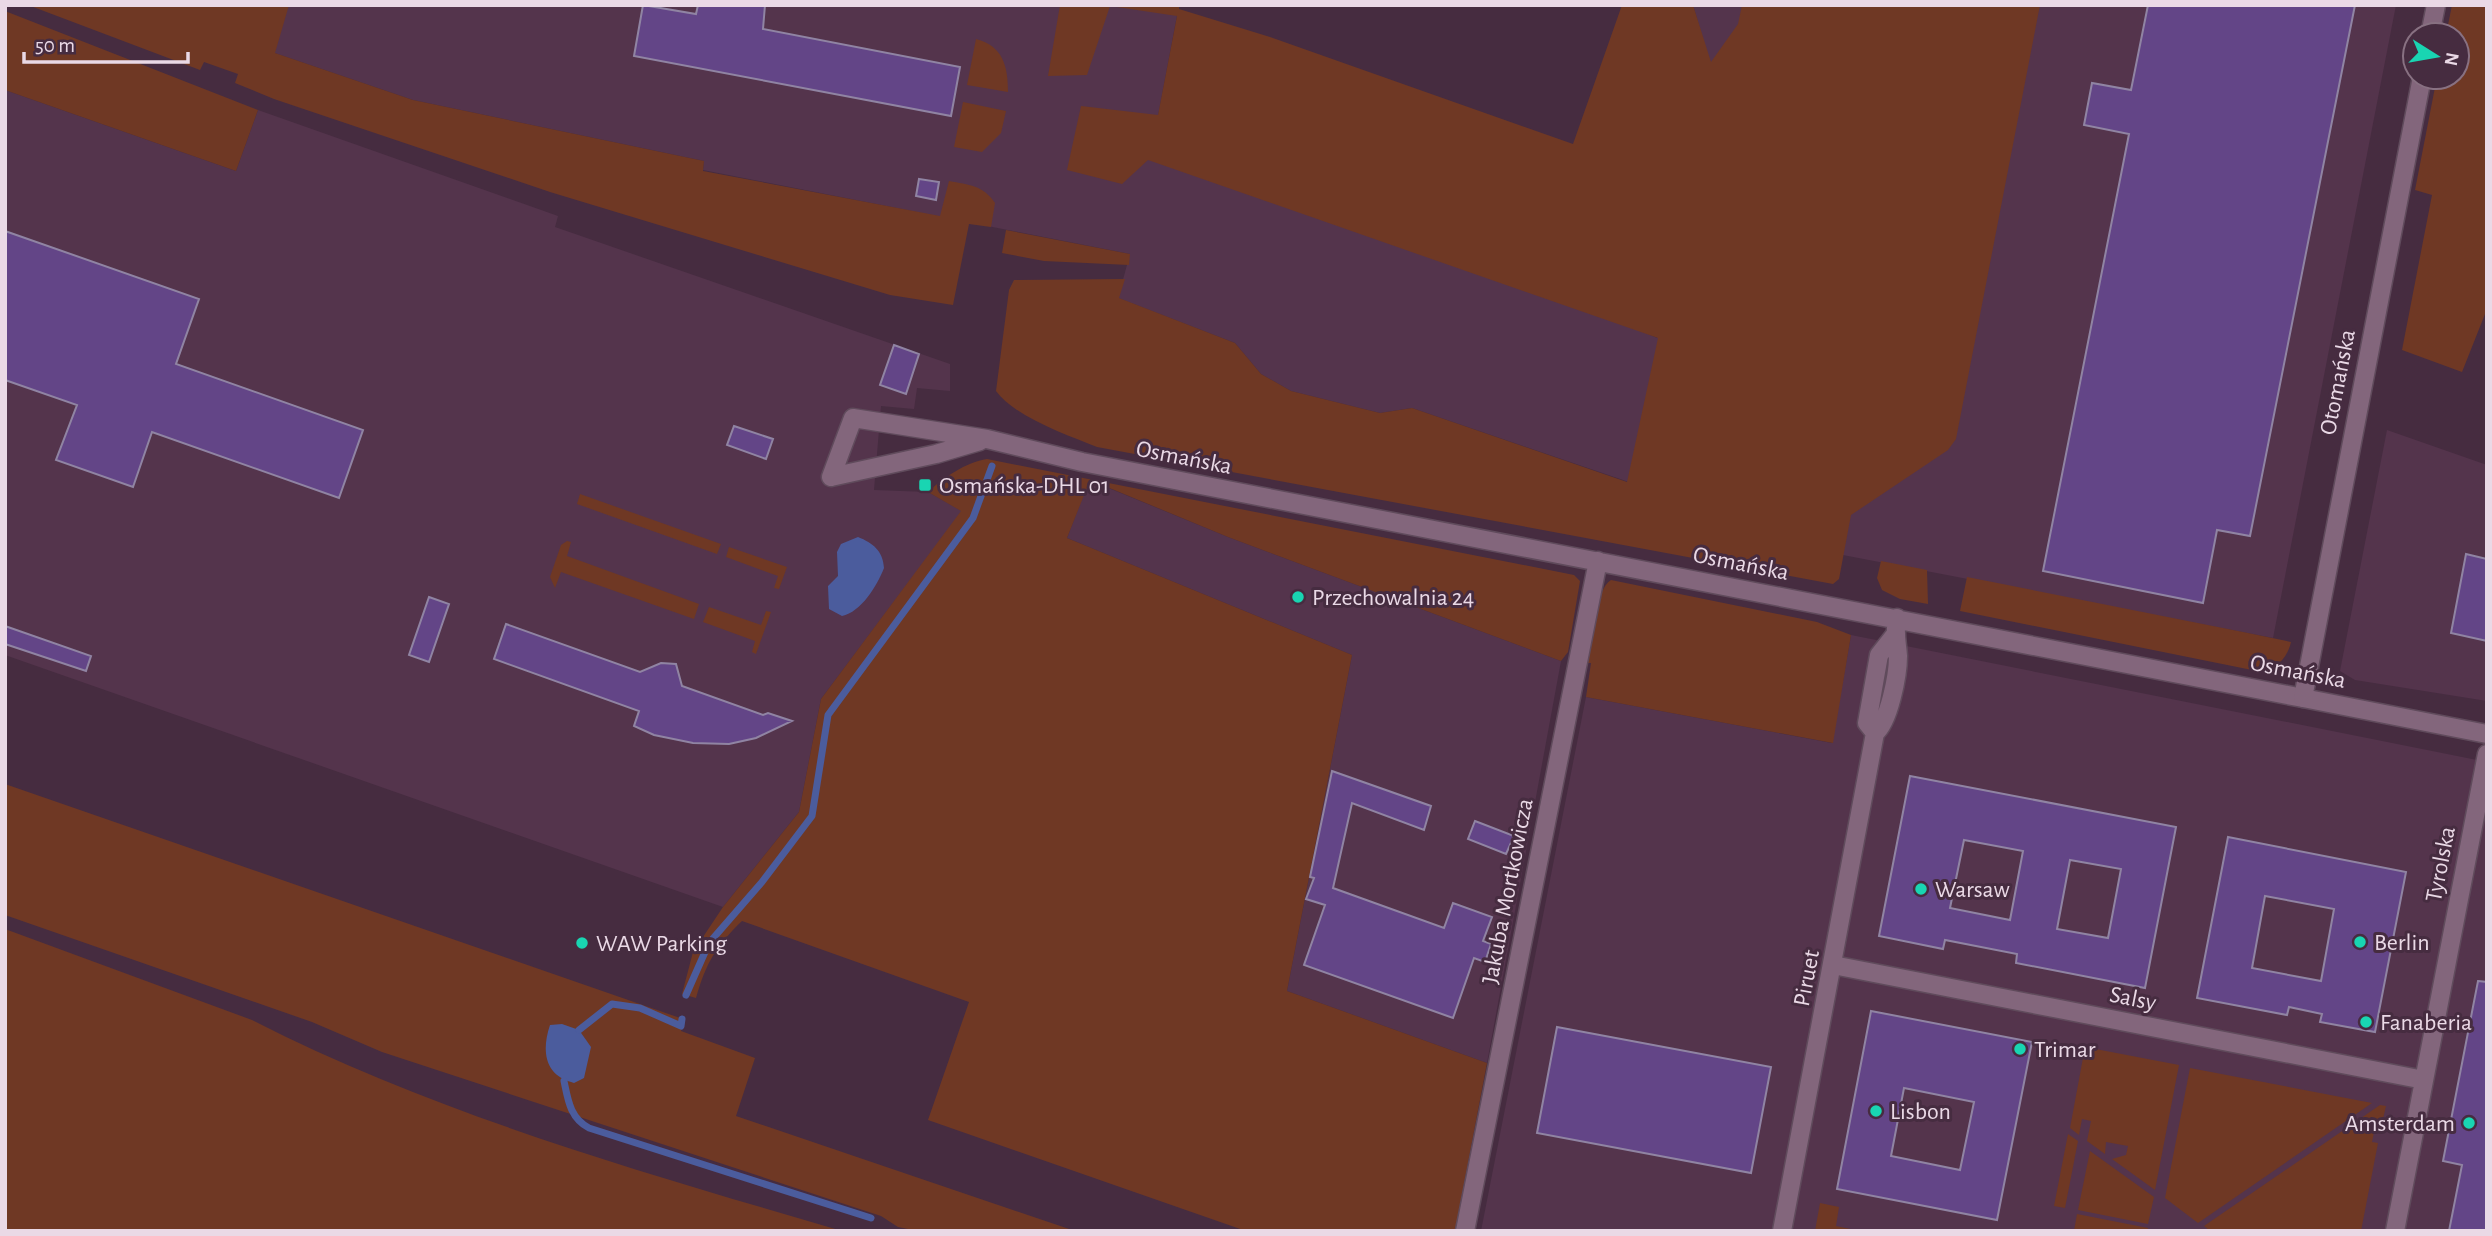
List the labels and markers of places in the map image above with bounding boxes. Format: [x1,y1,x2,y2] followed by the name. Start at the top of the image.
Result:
[939,474,1109,498] place label: Osmańska-DHL 01
[917,477,933,493] marker: Osmańska-DHL 01
[1312,586,1474,610] place label: Przechowalnia 24
[1290,589,1306,605] marker: Przechowalnia 24
[1935,878,2010,902] place label: Warsaw
[1913,881,1929,897] marker: Warsaw
[2374,931,2430,955] place label: Berlin
[596,932,727,956] place label: WAW Parking
[2352,934,2368,950] marker: Berlin
[574,935,590,951] marker: WAW Parking
[2380,1011,2472,1035] place label: Fanaberia
[2358,1014,2374,1030] marker: Fanaberia
[2034,1038,2096,1062] place label: Trimar
[2012,1041,2028,1057] marker: Trimar
[1890,1100,1951,1124] place label: Lisbon
[1868,1103,1884,1119] marker: Lisbon
[2345,1112,2455,1136] place label: Amsterdam
[2461,1115,2477,1131] marker: Amsterdam

